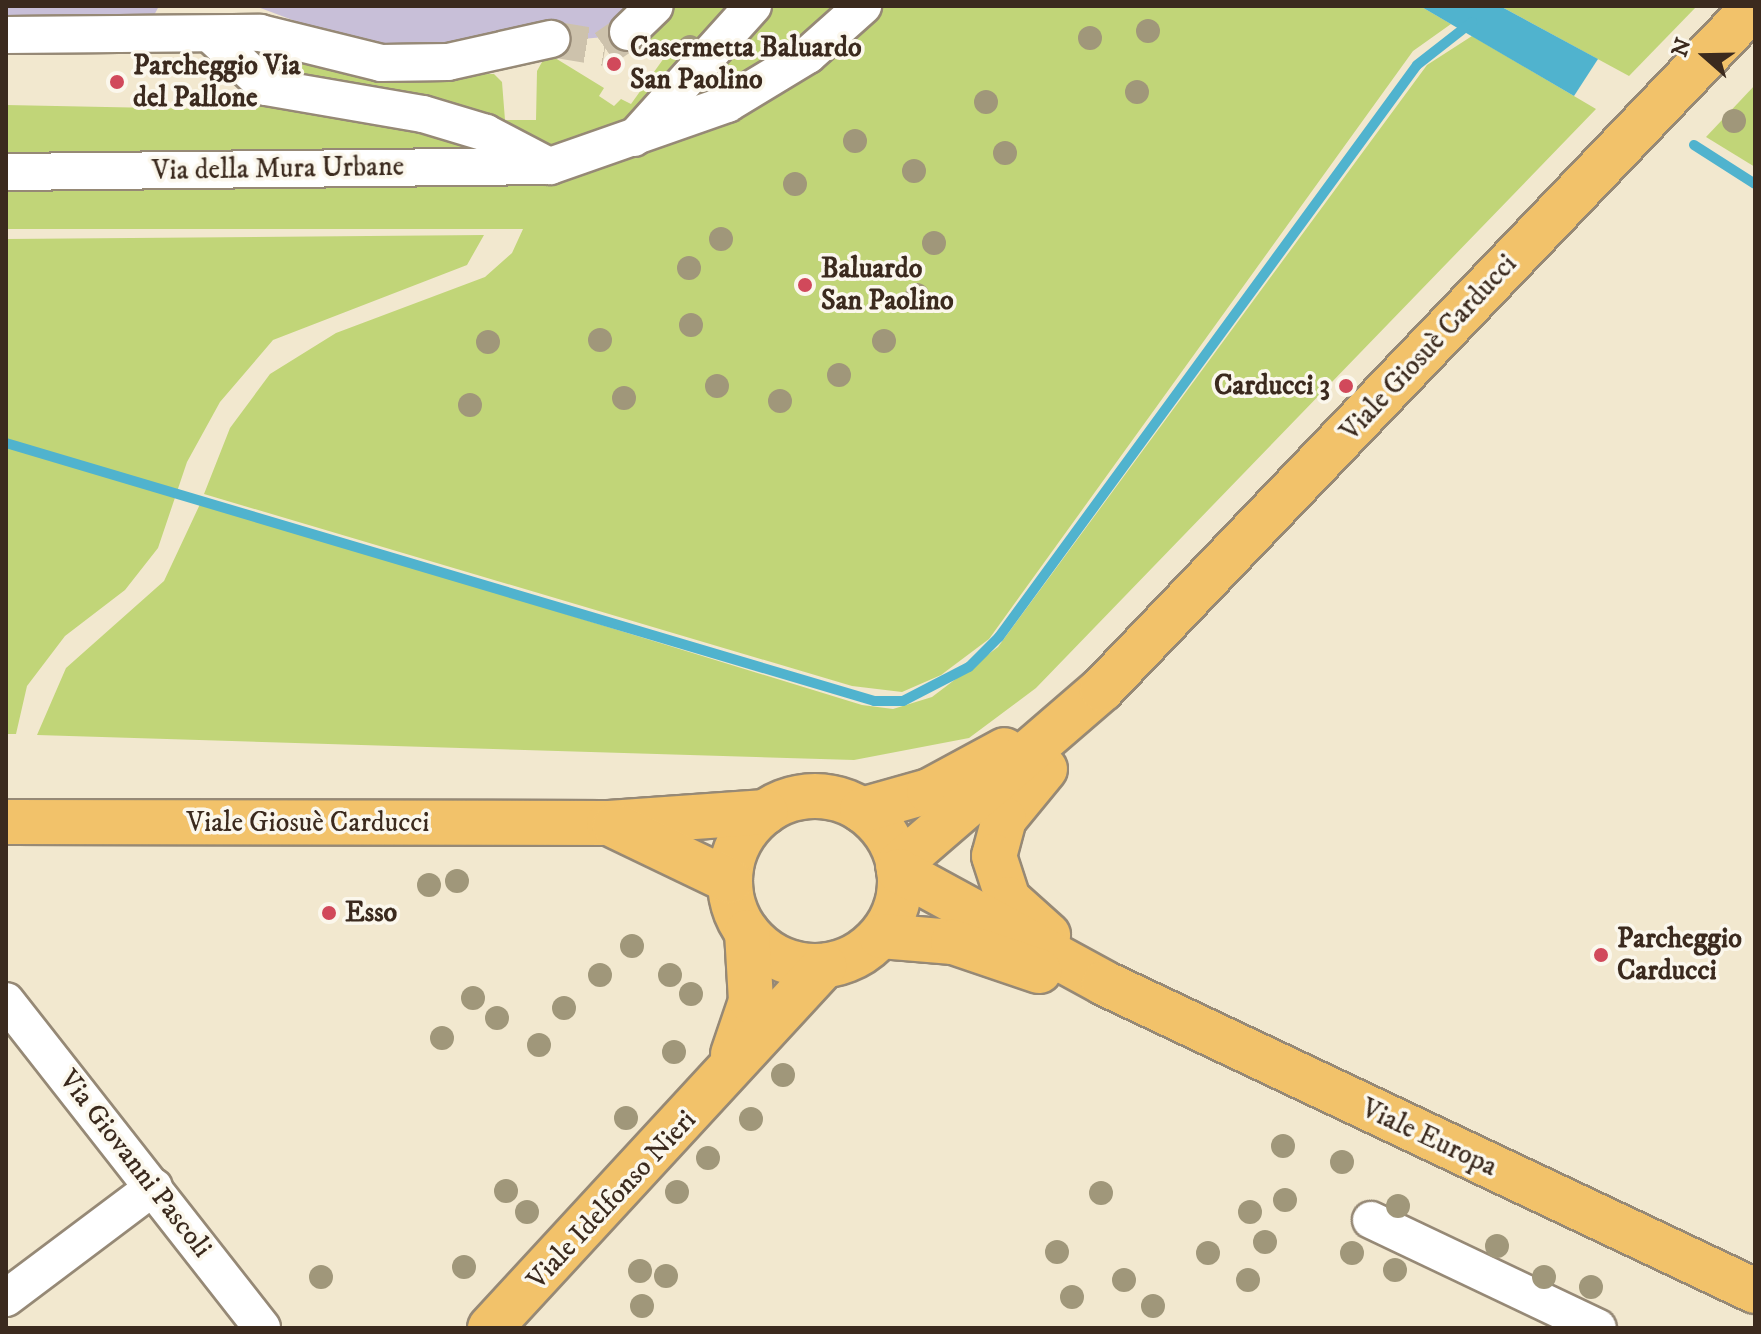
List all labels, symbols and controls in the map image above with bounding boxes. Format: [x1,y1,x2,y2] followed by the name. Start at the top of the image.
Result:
[1665,16,1745,96] north arrow
[630,31,862,97] place label: Casermetta Baluardo San Paolino
[1666,35,1698,61] text: N
[133,49,300,115] place label: Parcheggio Via del Pallone
[605,55,623,73] marker: Casermetta Baluardo San Paolino
[108,73,126,91] marker: Parcheggio Via del Pallone
[152,150,404,188] street label: Via della Mura Urbane
[1334,248,1524,448] street label: Viale Giosuè Carducci
[821,252,954,318] place label: Baluardo San Paolino
[796,276,814,294] marker: Baluardo San Paolino
[1214,369,1330,403] place label: Carducci 3
[1337,377,1355,395] marker: Carducci 3
[186,806,430,840] street label: Viale Giosuè Carducci
[345,896,397,930] place label: Esso
[320,904,338,922] marker: Esso
[1617,922,1742,988] place label: Parcheggio Carducci
[1592,946,1610,964] marker: Parcheggio Carducci
[51,1064,219,1264] street label: Via Giovanni Pascoli
[1356,1092,1502,1184] street label: Viale Europa
[520,1104,704,1296] street label: Viale Idelfonso Nieri

